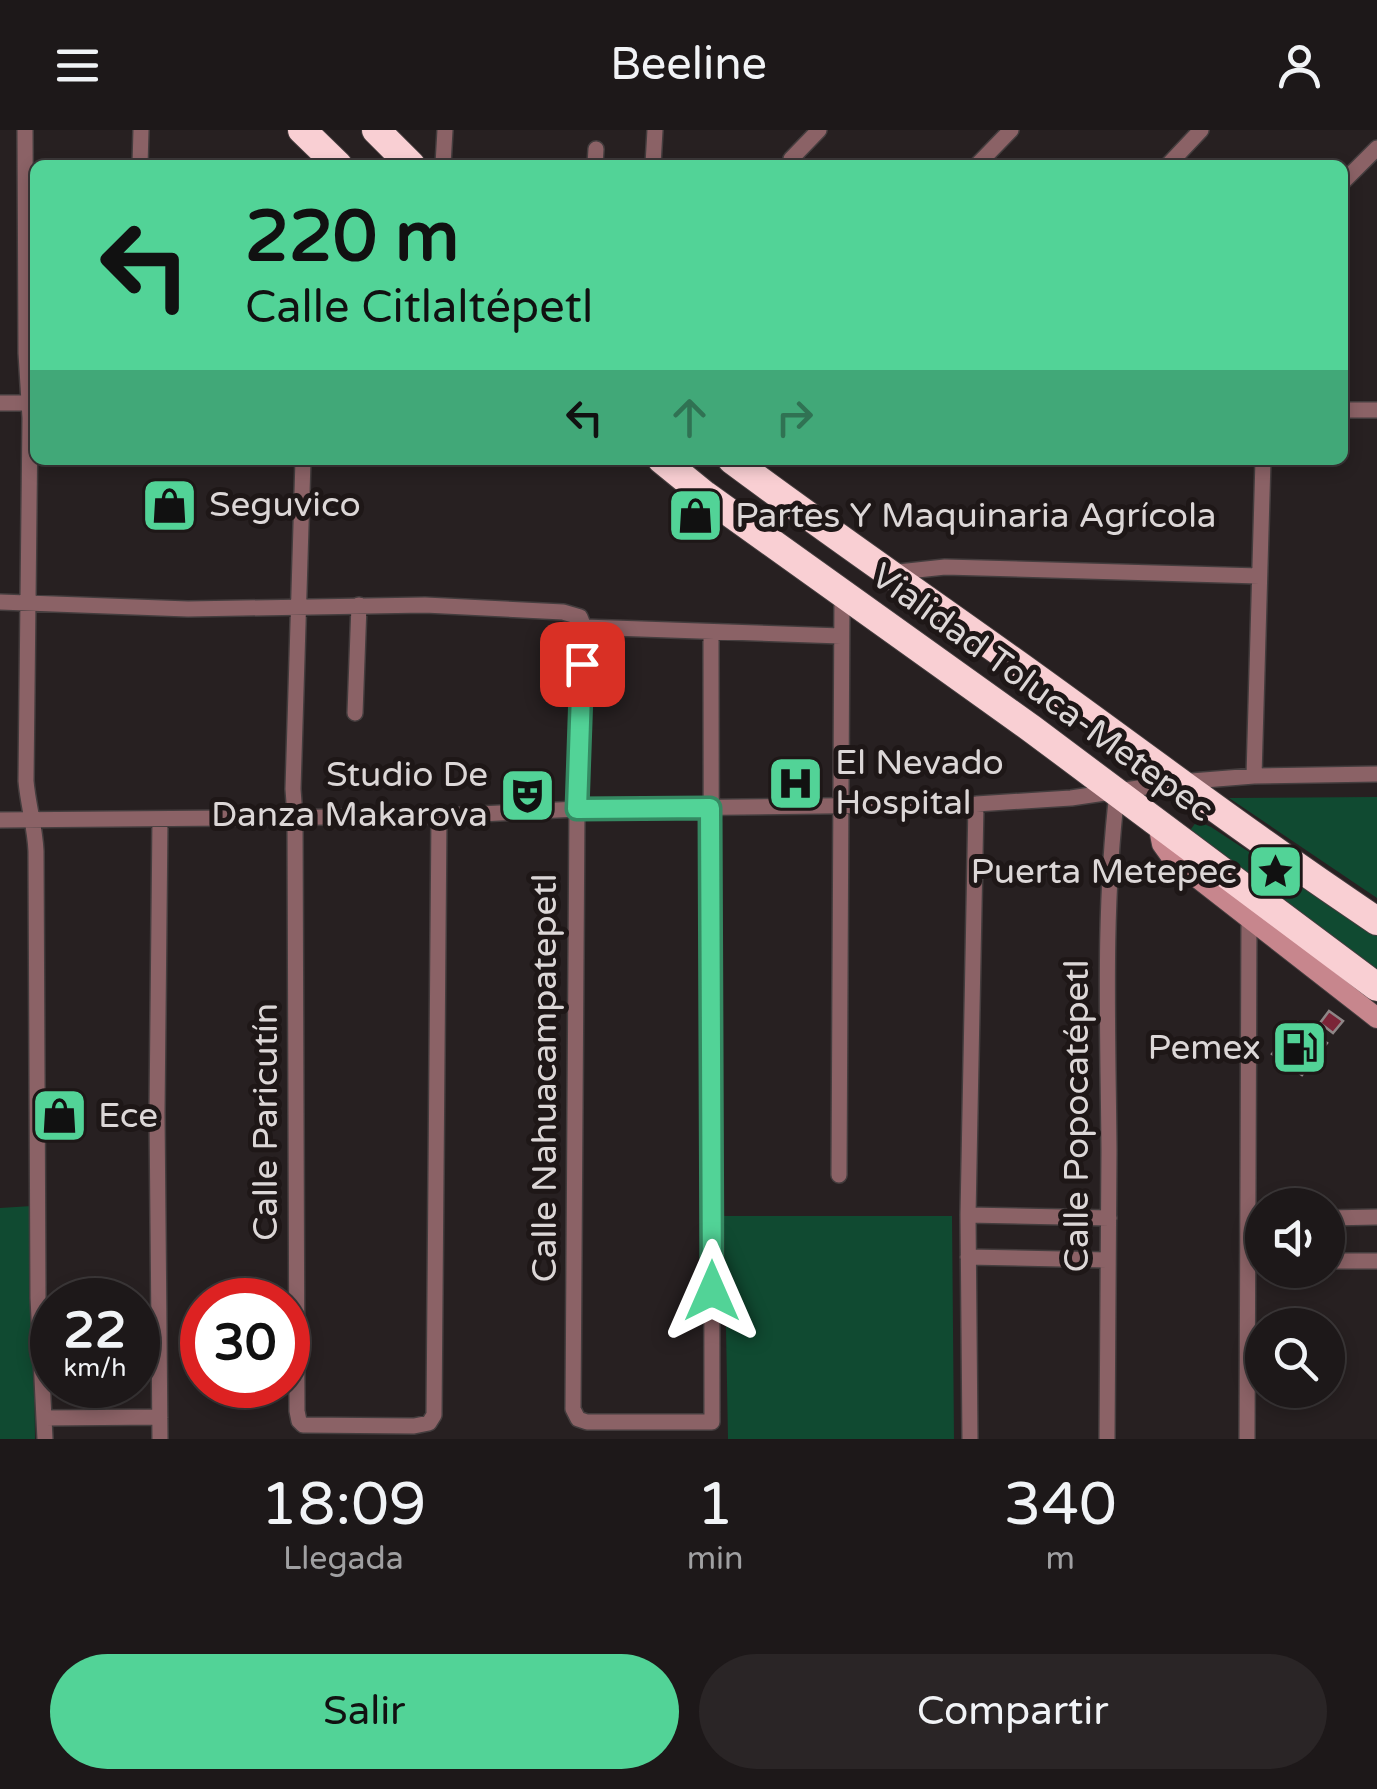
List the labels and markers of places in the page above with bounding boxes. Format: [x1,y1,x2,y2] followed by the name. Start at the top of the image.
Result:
[140,475,200,535] shop icon: Seguvico
[209,484,361,526] place label: Seguvico
[666,486,726,546] shop icon: Partes Y Maquinaria Agrícola
[735,495,1217,537] place label: Partes Y Maquinaria Agrícola
[540,622,625,707] pin
[835,742,1004,824] place label: El Nevado Hospital
[766,753,826,813] hospital icon: El Nevado Hospital
[211,754,488,836] place label: Studio De Danza Makarova
[497,765,557,825] theatre icon: Studio De Danza Makarova
[1246,842,1306,902] place icon: Puerta Metepec
[970,851,1237,893] place label: Puerta Metepec
[1270,1018,1330,1078] fuel station icon: Pemex
[1147,1027,1261,1069] place label: Pemex
[29,1086,89,1146] shop icon: Ece
[98,1095,158,1137] place label: Ece

